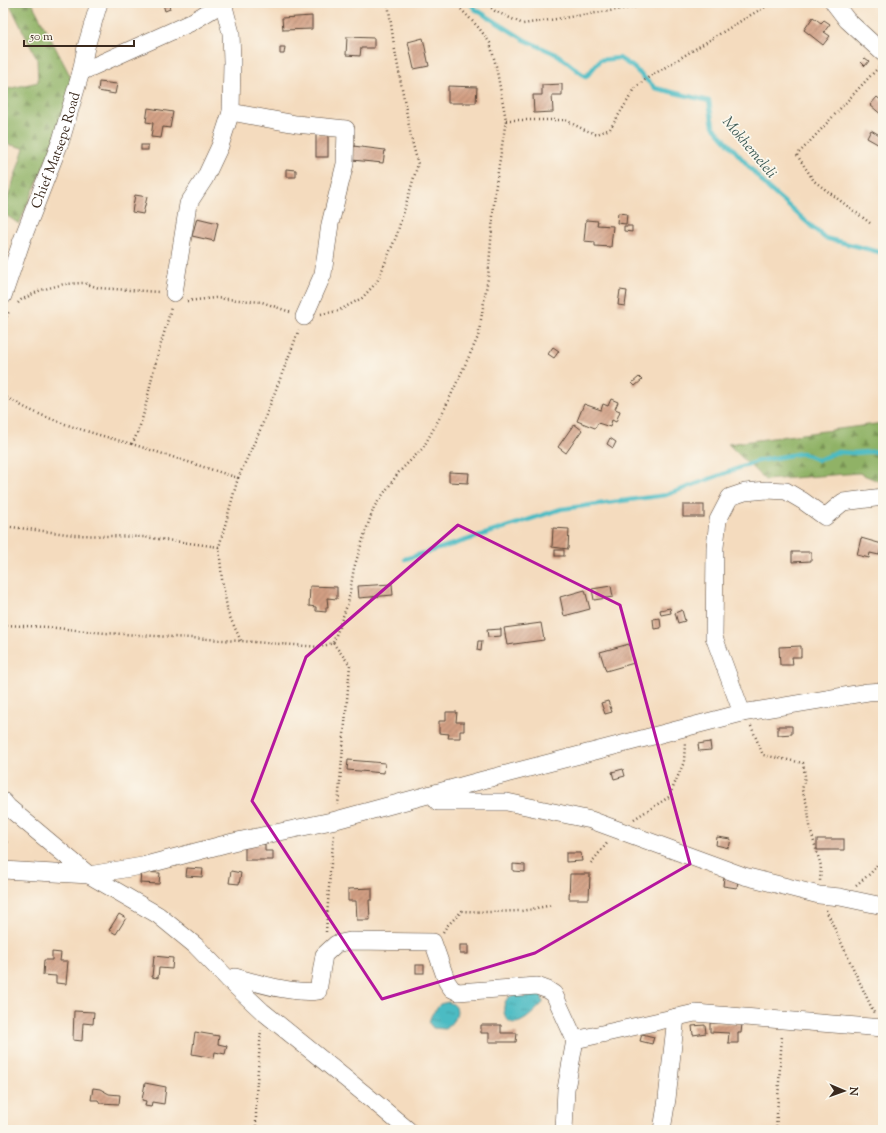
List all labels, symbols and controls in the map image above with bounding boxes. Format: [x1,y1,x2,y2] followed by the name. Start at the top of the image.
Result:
[24,22,134,48] scale bar
[29,28,53,46] text: 50 m
[27,90,87,212] street label: Chief Matsepe Road
[717,112,781,184] water label: Mokhemeleli
[824,1071,864,1111] north arrow
[845,1086,861,1096] text: N

